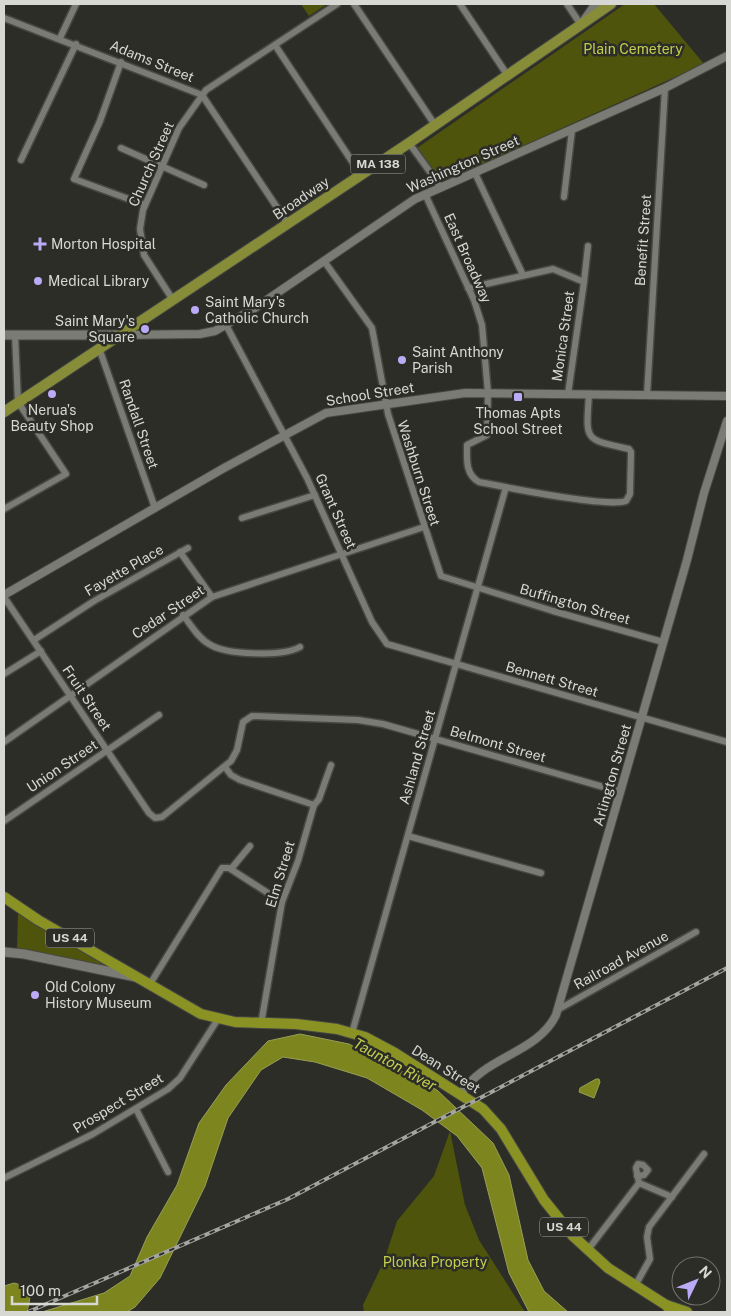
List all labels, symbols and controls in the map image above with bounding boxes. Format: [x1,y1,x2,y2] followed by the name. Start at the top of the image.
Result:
[108,37,196,85] street label: Adams Street
[583,41,683,57] park label: Plain Cemetery
[125,119,177,209] street label: Church Street
[404,132,522,196] street label: Washington Street
[350,154,406,173] road number: MA 138
[270,173,333,223] street label: Broadway
[632,194,654,286] street label: Benefit Street
[441,211,495,306] street label: East Broadway
[51,236,156,252] place label: Morton Hospital
[33,237,47,251] marker: Morton Hospital
[48,273,150,289] place label: Medical Library
[32,275,44,287] marker: Medical Library
[549,290,577,382] street label: Monica Street
[205,294,309,326] place label: Saint Mary's Catholic Church
[189,304,201,316] marker: Saint Mary's Catholic Church
[55,313,135,345] place label: Saint Mary's Square
[139,323,151,335] marker: Saint Mary's Square
[412,344,504,376] place label: Saint Anthony Parish
[396,354,408,366] marker: Saint Anthony Parish
[116,377,162,471] street label: Randall Street
[325,379,415,409] street label: School Street
[46,388,58,400] marker: Nerua's Beauty Shop
[512,391,524,403] marker: Thomas Apts School Street
[10,402,94,434] place label: Nerua's Beauty Shop
[473,405,563,437] place label: Thomas Apts School Street
[394,418,444,528] street label: Washburn Street
[312,471,360,551] street label: Grant Street
[82,541,166,599] street label: Fayette Place
[518,581,632,627] street label: Buffington Street
[129,582,207,642] street label: Cedar Street
[504,658,600,700] street label: Bennett Street
[59,662,115,734] street label: Fruit Street
[396,708,438,806] street label: Ashland Street
[590,722,634,828] street label: Arlington Street
[448,723,548,765] street label: Belmont Street
[24,737,100,795] street label: Union Street
[262,839,298,909] street label: Elm Street
[571,927,671,993] street label: Railroad Avenue
[46,928,94,948] road number: US 44
[45,979,152,1011] place label: Old Colony History Museum
[29,989,41,1001] marker: Old Colony History Museum
[351,1034,440,1094] water label: Taunton River
[409,1042,483,1096] street label: Dean Street
[70,1070,166,1136] street label: Prospect Street
[540,1218,588,1236] road number: US 44
[383,1254,488,1270] park label: Plonka Property
[671,1256,721,1306] north arrow
[696,1263,715,1282] text: N
[12,1274,98,1306] scale bar
[20,1282,61,1299] text: 100 m

